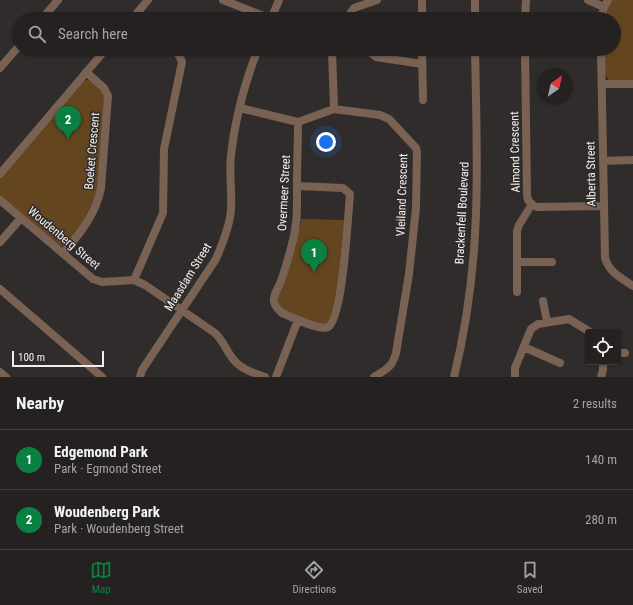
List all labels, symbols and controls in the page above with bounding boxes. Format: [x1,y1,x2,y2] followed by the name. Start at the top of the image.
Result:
[12,12,621,56] search box
[26,23,48,45] icon: search
[58,25,128,43] text: Search here
[537,68,573,104] north arrow
[55,106,81,139] pin: 2
[82,111,102,190] street label: Boeket Crescent
[507,111,523,193] street label: Almond Crescent
[316,132,336,152] your location
[583,141,599,207] street label: Alberta Street
[394,153,410,237] street label: Vleiland Crescent
[275,154,293,232] street label: Overmeer Street
[452,161,472,265] street label: Brackenfell Boulevard
[25,204,103,273] street label: Woudenberg Street
[301,239,327,272] pin: 1
[161,240,215,314] street label: Maasdam Street
[585,329,621,365] map controls
[585,329,621,365] button: locate
[12,349,104,368] scale bar
[18,351,45,364] text: 100 m
[16,393,64,413] text: Nearby
[573,396,617,411] text: 2 results
[54,443,148,461] text: Edgemond Park
[26,452,32,467] text: 1
[585,452,617,467] text: 140 m
[54,461,162,476] text: Park · Egmond Street
[54,503,160,521] text: Woudenberg Park
[26,512,32,527] text: 2
[585,512,617,527] text: 280 m
[54,521,184,536] text: Park · Woudenberg Street
[90,559,112,596] tab: Map
[292,559,336,596] tab: Directions
[517,559,543,596] tab: Saved

